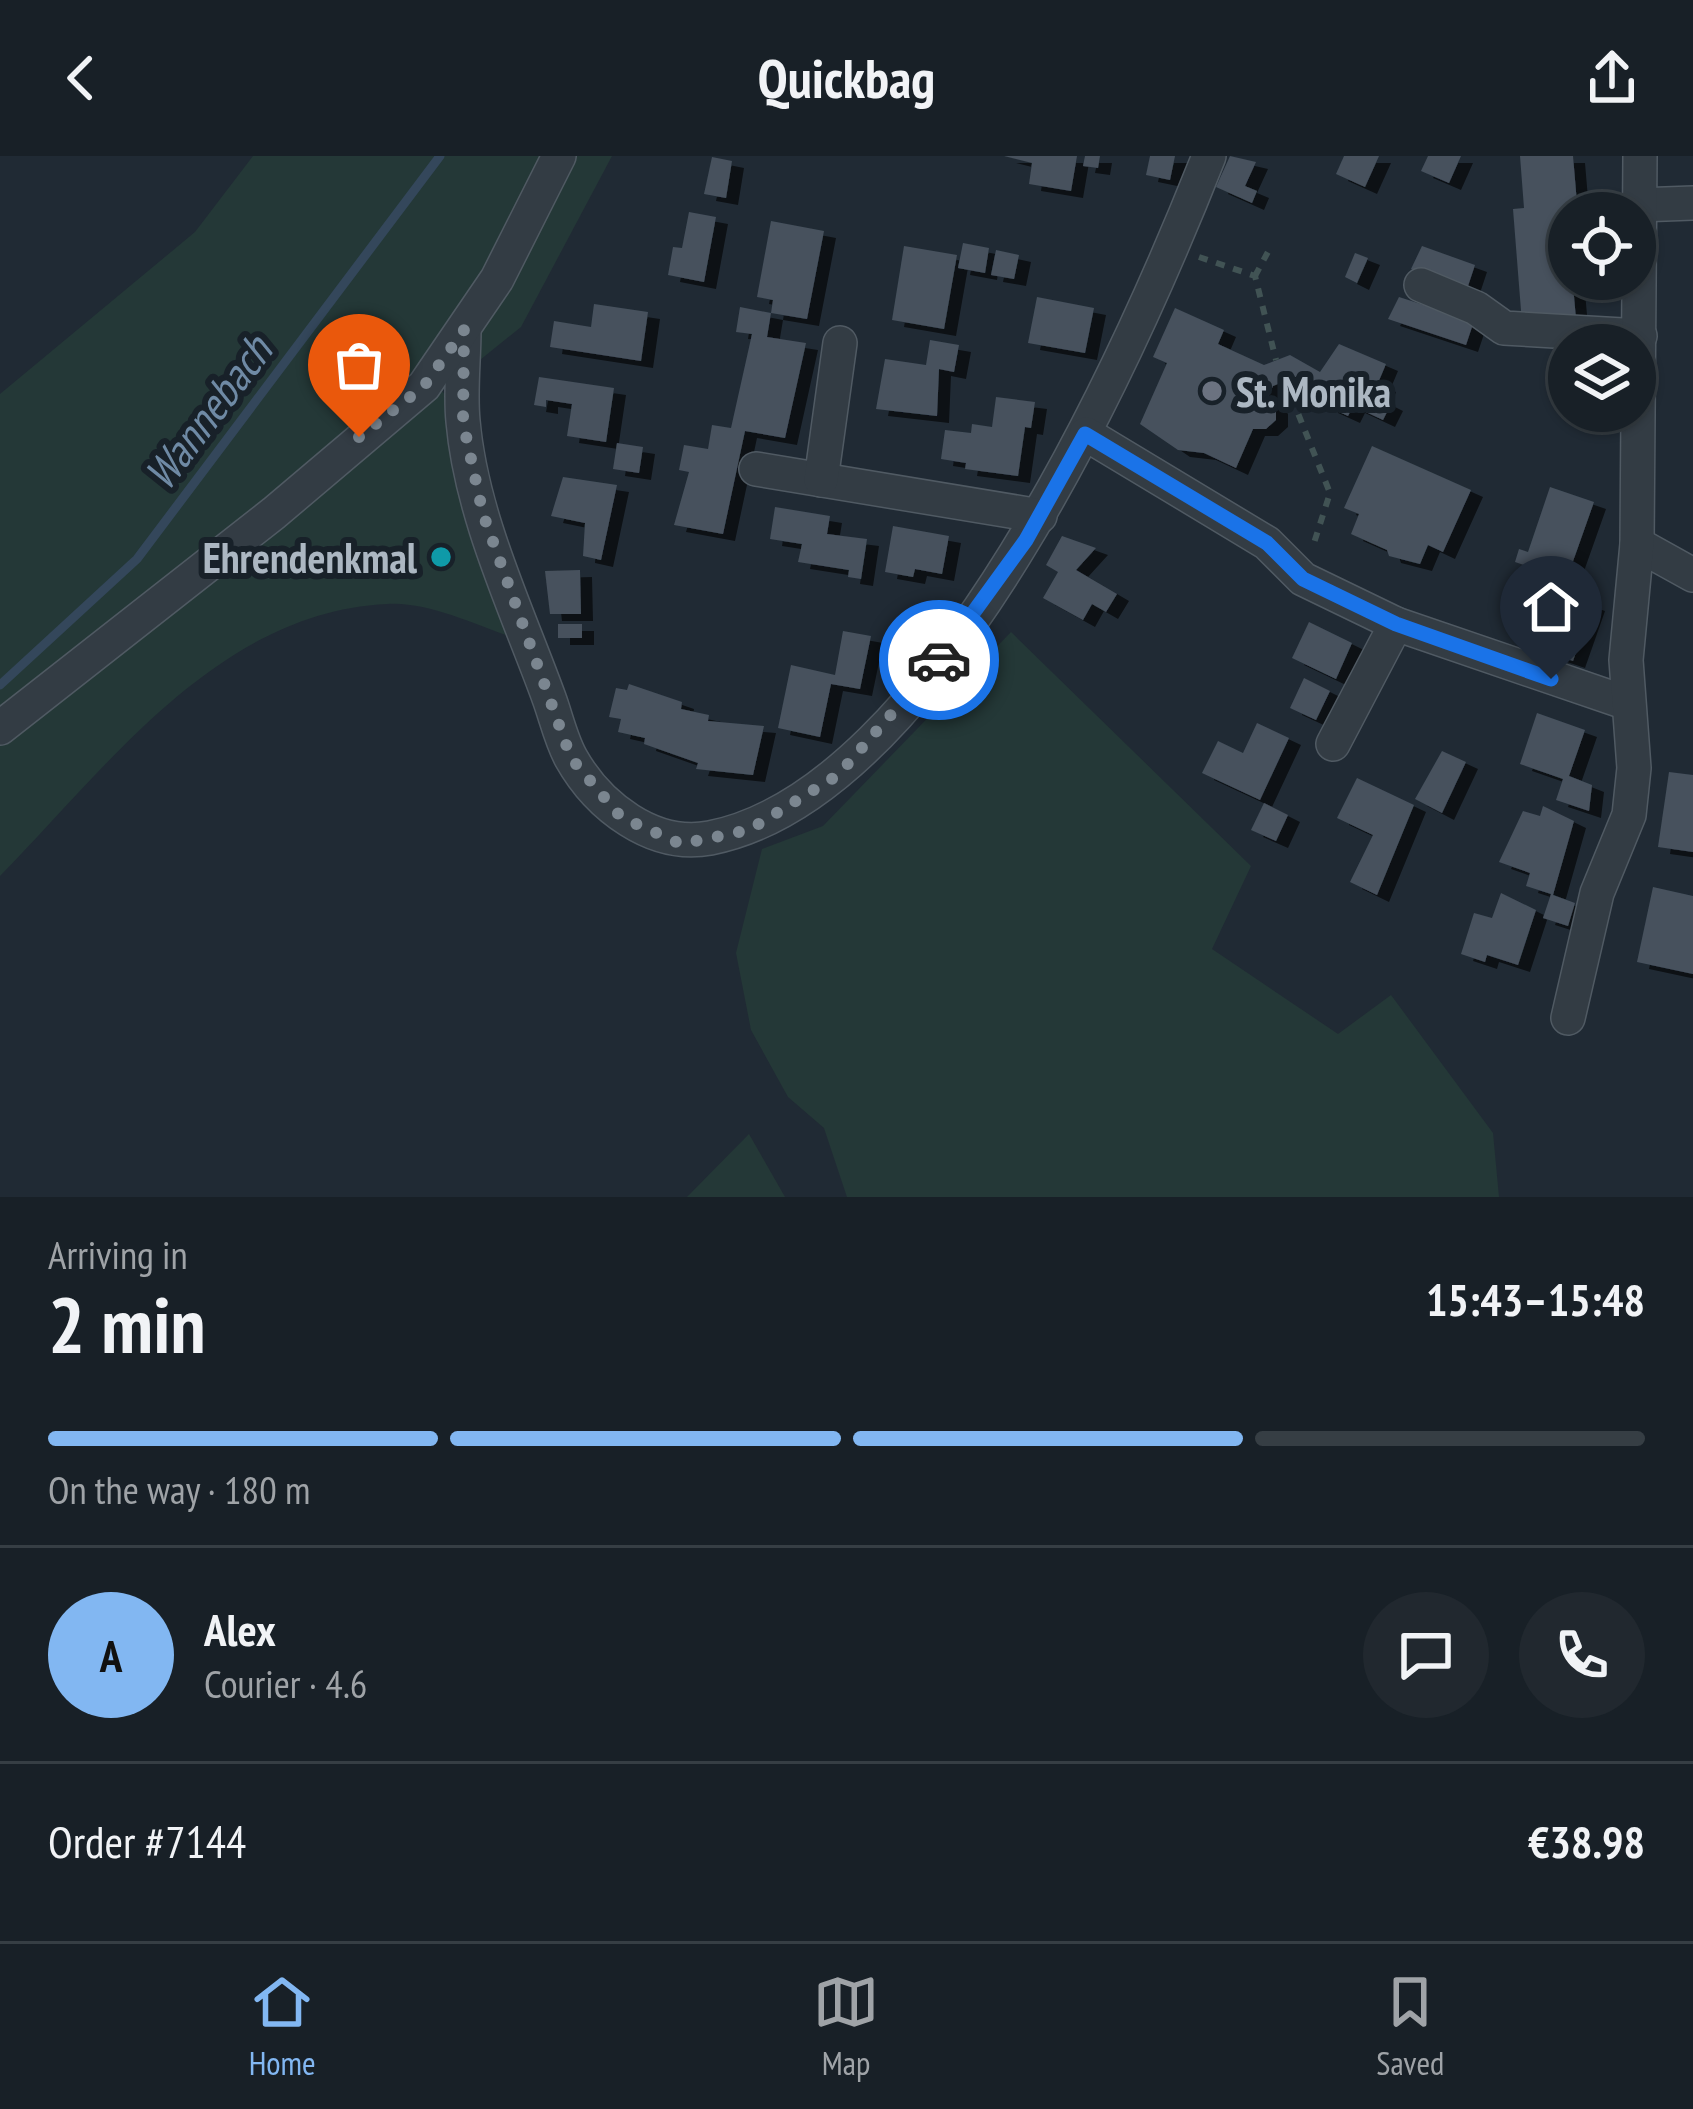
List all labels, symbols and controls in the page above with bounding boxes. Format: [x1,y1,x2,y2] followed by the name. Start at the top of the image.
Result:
[758,43,935,113] text: Quickbag
[48,45,114,111] icon: back
[1579,45,1645,111] icon: share
[1548,192,1656,432] map controls
[1548,192,1656,300] button: locate
[308,314,410,437] pin
[130,322,285,501] water label: Wannebach
[1548,324,1656,432] button: layers
[326,332,392,398] icon: bag
[1236,364,1391,419] place label: St. Monika
[1199,378,1225,404] marker: St. Monika
[203,530,418,585] place label: Ehrendenkmal
[428,544,454,570] marker: Ehrendenkmal
[1500,556,1602,679] pin
[1518,574,1584,640] icon: home
[879,600,999,720] courier
[906,627,972,693] icon: car
[48,1229,188,1280] text: Arriving in
[1426,1270,1645,1328] text: 15:43–15:48
[48,1274,206,1375] text: 2 min
[48,1464,310,1515] text: On the way · 180 m
[1363,1592,1489,1718] button: chat
[1519,1592,1645,1718] button: phone
[204,1600,276,1658] text: Alex
[100,1626,122,1684] text: A
[204,1658,367,1709] text: Courier · 4.6
[48,1812,246,1870] text: Order #7144
[1528,1812,1645,1870] text: €38.98
[249,1969,316,2084] tab: Home
[813,1969,879,2084] tab: Map
[1376,1969,1444,2084] tab: Saved

